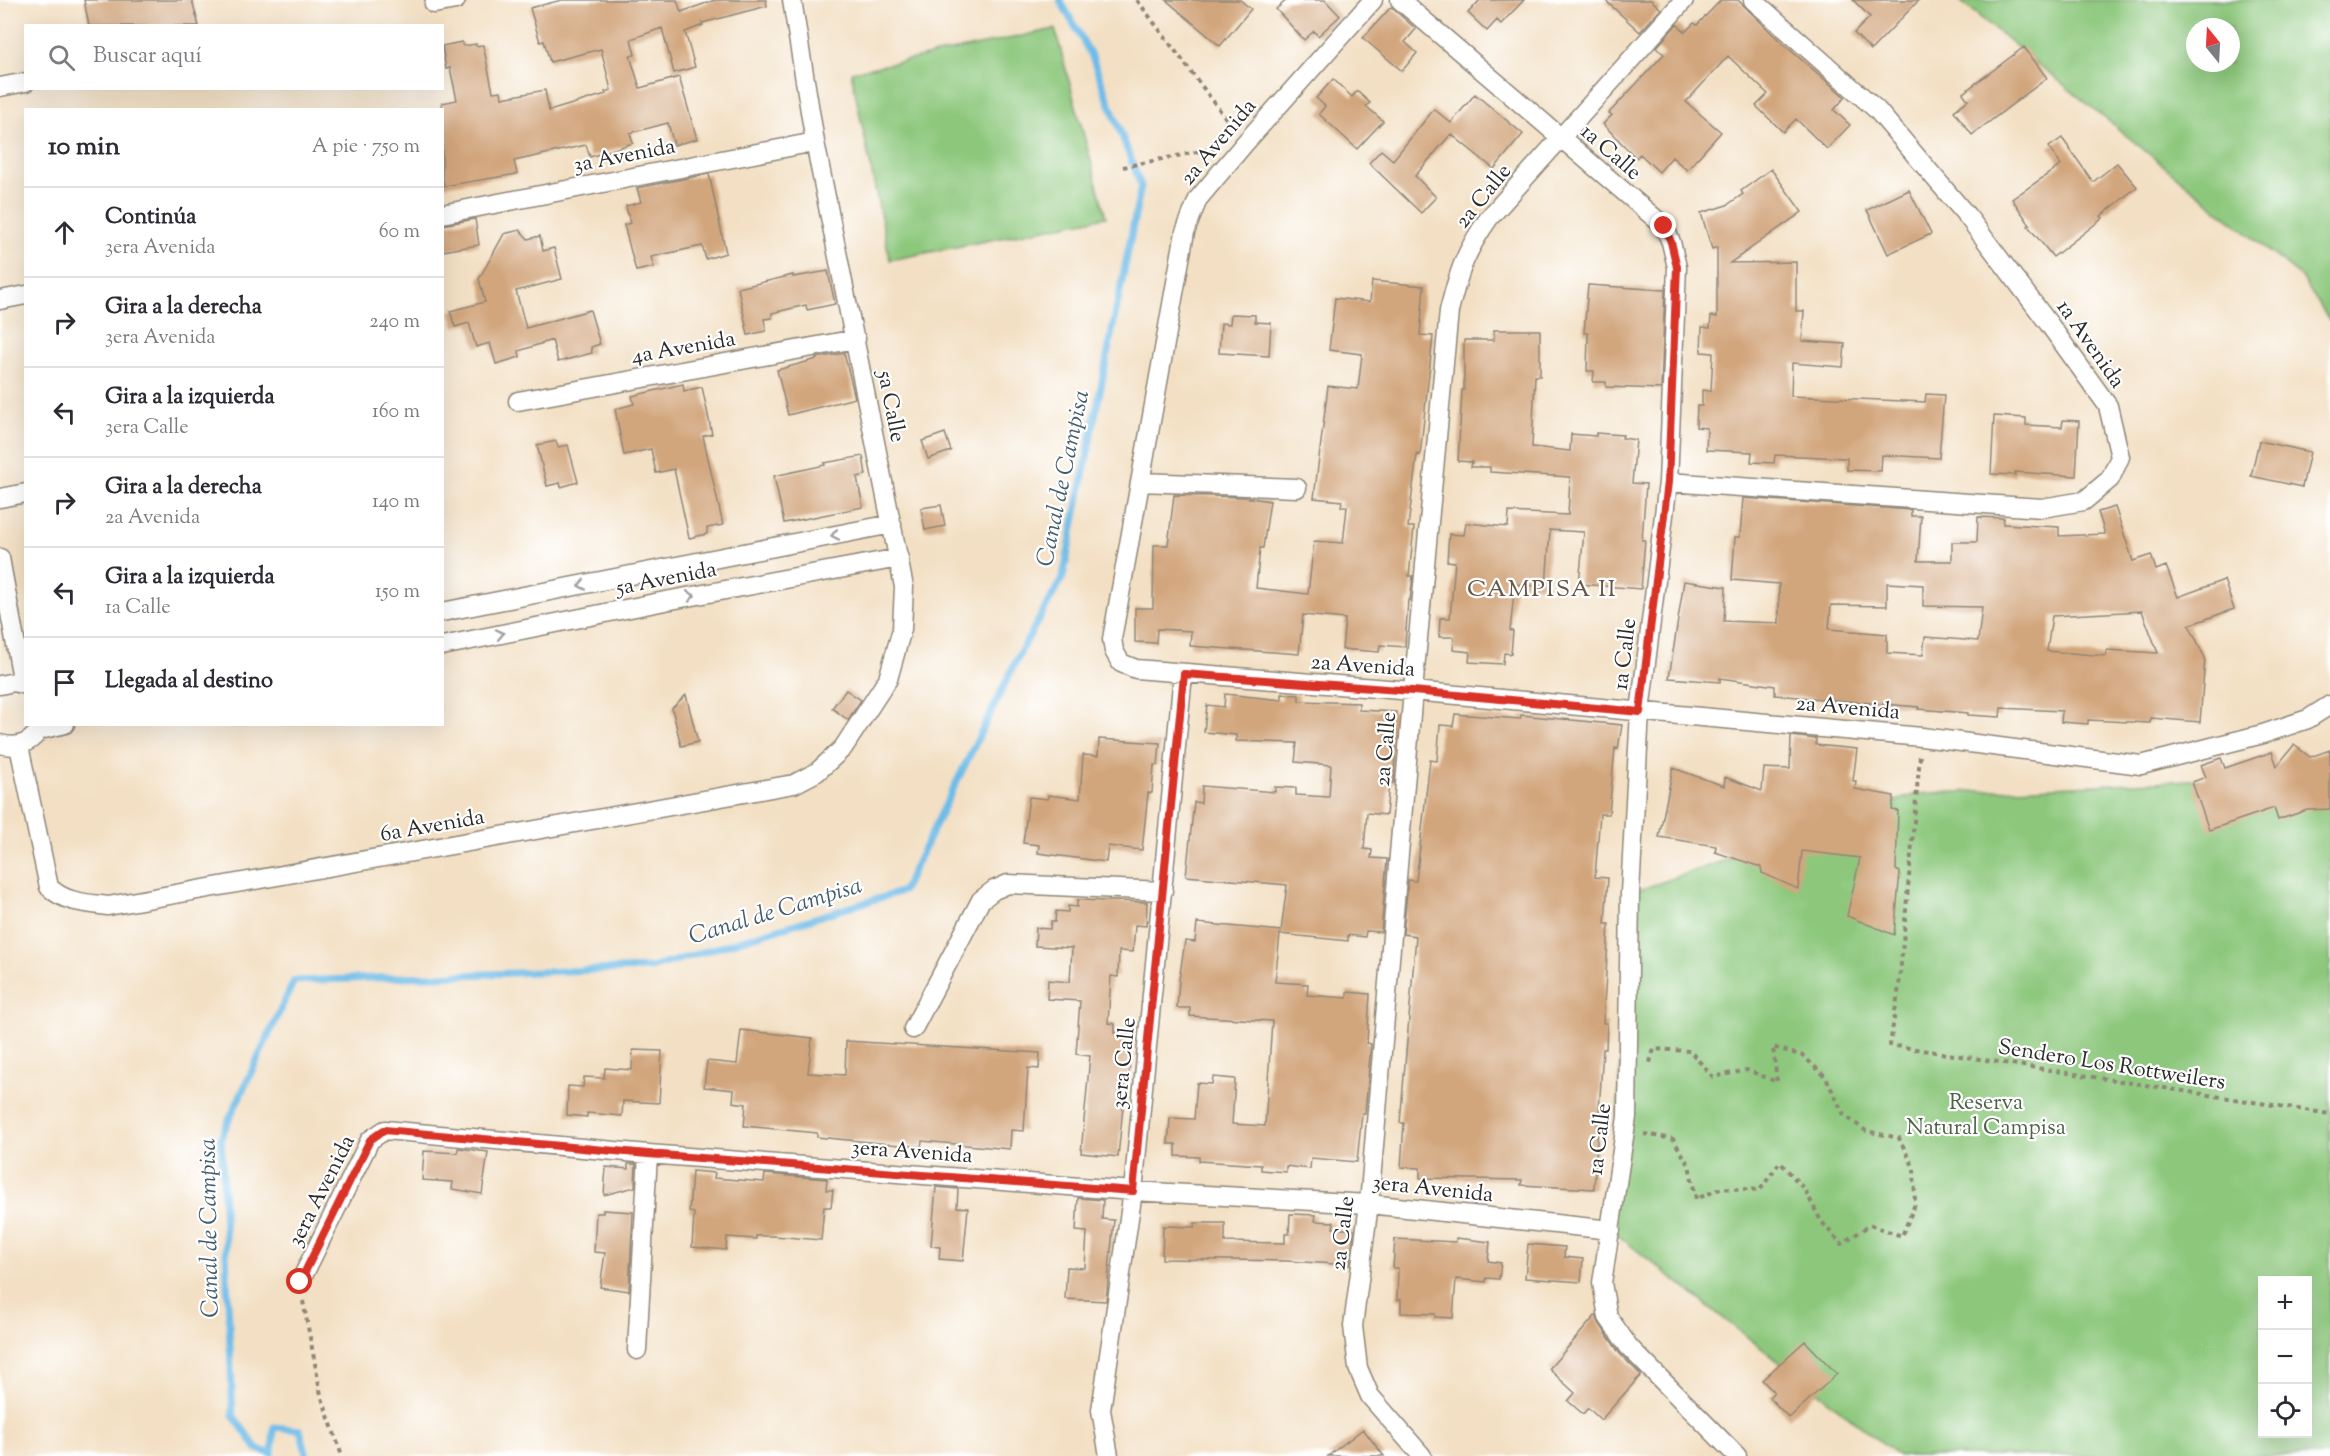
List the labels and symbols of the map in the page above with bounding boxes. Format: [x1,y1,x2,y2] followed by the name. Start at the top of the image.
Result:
[2186,18,2240,72] north arrow
[1173,93,1265,193] street label: 2a Avenida
[1572,118,1648,189] street label: 1a Calle
[571,131,678,182] street label: 3a Avenida
[1448,158,1520,236] street label: 2a Calle
[1650,212,1676,238] route end
[2047,294,2132,396] street label: 1a Avenida
[629,324,738,374] street label: 4a Avenida
[867,366,913,445] street label: 5a Calle
[1029,387,1099,570] water label: Canal de Campisa
[830,528,840,541] one-way arrow
[612,555,720,606] street label: 5a Avenida
[1467,573,1617,607] district label: CAMPISA II
[577,578,587,591] one-way arrow
[686,590,696,603] one-way arrow
[1606,617,1646,692] street label: 1a Calle
[495,628,505,641] one-way arrow
[1309,647,1416,687] street label: 2a Avenida
[1794,688,1901,729] street label: 2a Avenida
[1368,711,1406,788] street label: 2a Calle
[378,802,487,852] street label: 6a Avenida
[685,869,866,954] water label: Canal de Campisa
[1104,1016,1146,1111] street label: 3era Calle
[1996,1032,2227,1100] street label: Sendero Los Rottweilers
[1906,1088,2066,1145] park label: Reserva Natural Campisa
[1581,1102,1621,1177] street label: 1a Calle
[281,1130,365,1253] street label: 3era Avenida
[850,1133,974,1173] street label: 3era Avenida
[191,1138,229,1318] water label: Canal de Campisa
[1371,1168,1495,1212] street label: 3era Avenida
[1324,1194,1364,1273] street label: 2a Calle
[286,1268,312,1294] route start

